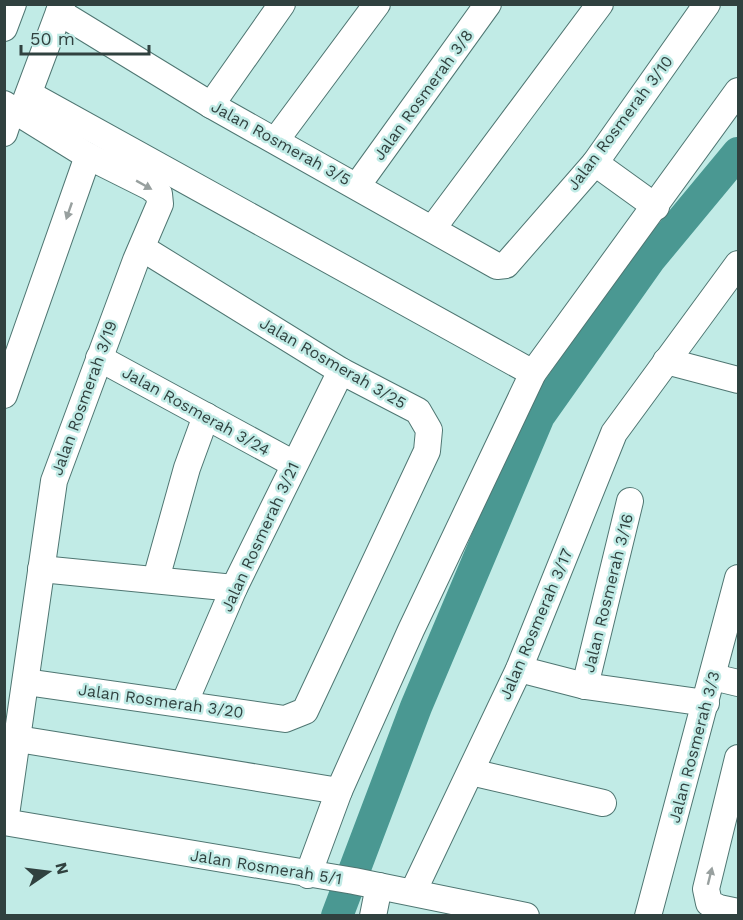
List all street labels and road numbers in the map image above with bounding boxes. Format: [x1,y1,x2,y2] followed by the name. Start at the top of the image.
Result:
[369,26,477,164] street label: Jalan Rosmerah 3/8
[563,52,677,194] street label: Jalan Rosmerah 3/10
[208,97,354,189] street label: Jalan Rosmerah 3/5
[256,313,410,413] street label: Jalan Rosmerah 3/25
[47,318,121,478] street label: Jalan Rosmerah 3/19
[119,363,273,460] street label: Jalan Rosmerah 3/24
[217,459,303,615] street label: Jalan Rosmerah 3/21
[579,512,637,674] street label: Jalan Rosmerah 3/16
[496,546,576,702] street label: Jalan Rosmerah 3/17
[665,669,723,825] street label: Jalan Rosmerah 3/3
[77,680,245,722] street label: Jalan Rosmerah 3/20
[189,846,343,888] street label: Jalan Rosmerah 5/1

